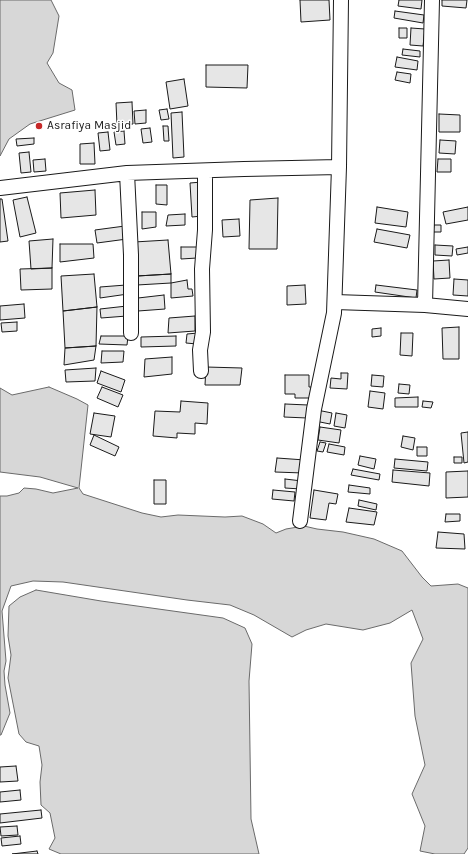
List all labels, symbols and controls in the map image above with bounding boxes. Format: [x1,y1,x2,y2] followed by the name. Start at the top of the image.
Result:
[47,119,131,133] place label: Asrafiya Masjid
[34,121,44,131] marker: Asrafiya Masjid

